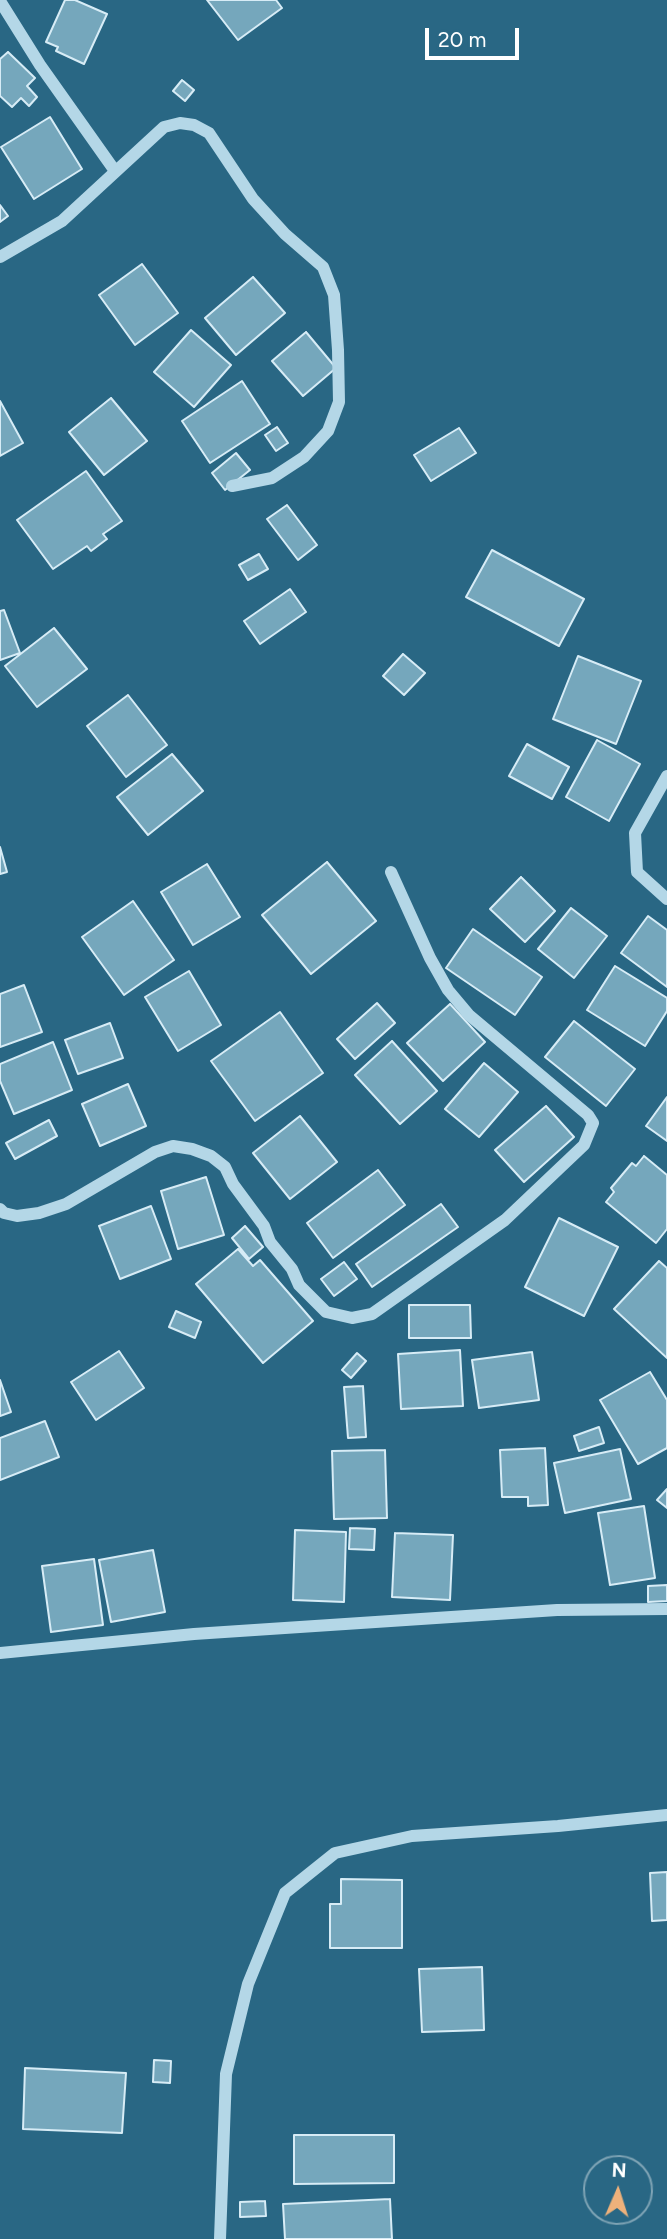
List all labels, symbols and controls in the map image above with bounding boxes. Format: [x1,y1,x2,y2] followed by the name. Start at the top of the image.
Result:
[429,14,524,58] scale bar
[438,27,486,52] text: 20 m
[583,2155,653,2225] north arrow
[611,2159,627,2182] text: N

